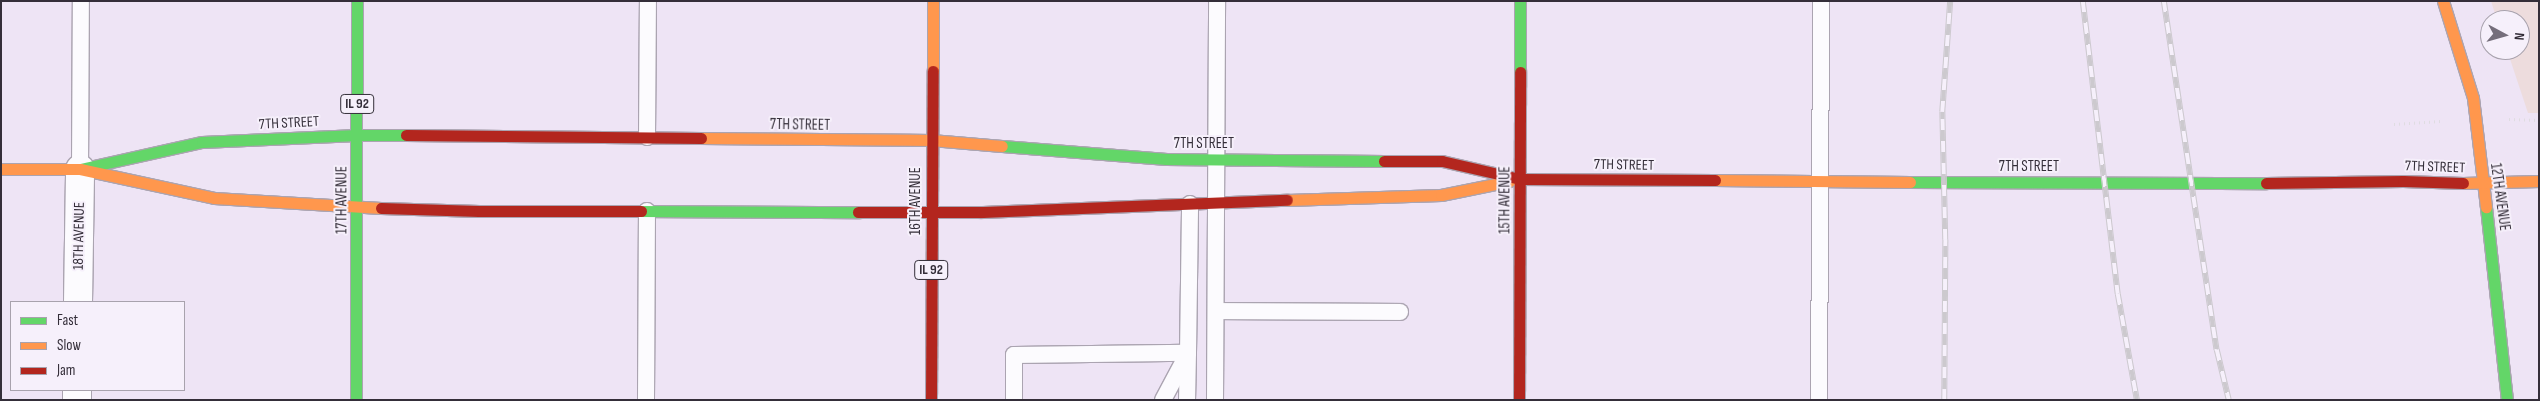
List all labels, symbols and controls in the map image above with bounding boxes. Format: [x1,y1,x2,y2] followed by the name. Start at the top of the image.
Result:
[2480,10,2530,60] north arrow
[2511,32,2528,41] text: N
[340,92,374,116] road number: IL 92
[258,112,320,134] street label: 7TH STREET
[770,115,830,135] street label: 7TH STREET
[1174,135,1234,153] street label: 7TH STREET
[1594,155,1654,175] street label: 7TH STREET
[2405,157,2465,177] street label: 7TH STREET
[1999,158,2059,176] street label: 7TH STREET
[2486,162,2514,232] street label: 12TH AVENUE
[333,166,351,234] street label: 17TH AVENUE
[1496,166,1514,234] street label: 15TH AVENUE
[907,167,925,235] street label: 16TH AVENUE
[69,202,89,270] street label: 18TH AVENUE
[914,258,948,282] road number: IL 92
[10,301,185,391] legend
[57,311,78,330] text: Fast
[57,336,81,355] text: Slow
[57,361,75,380] text: Jam

